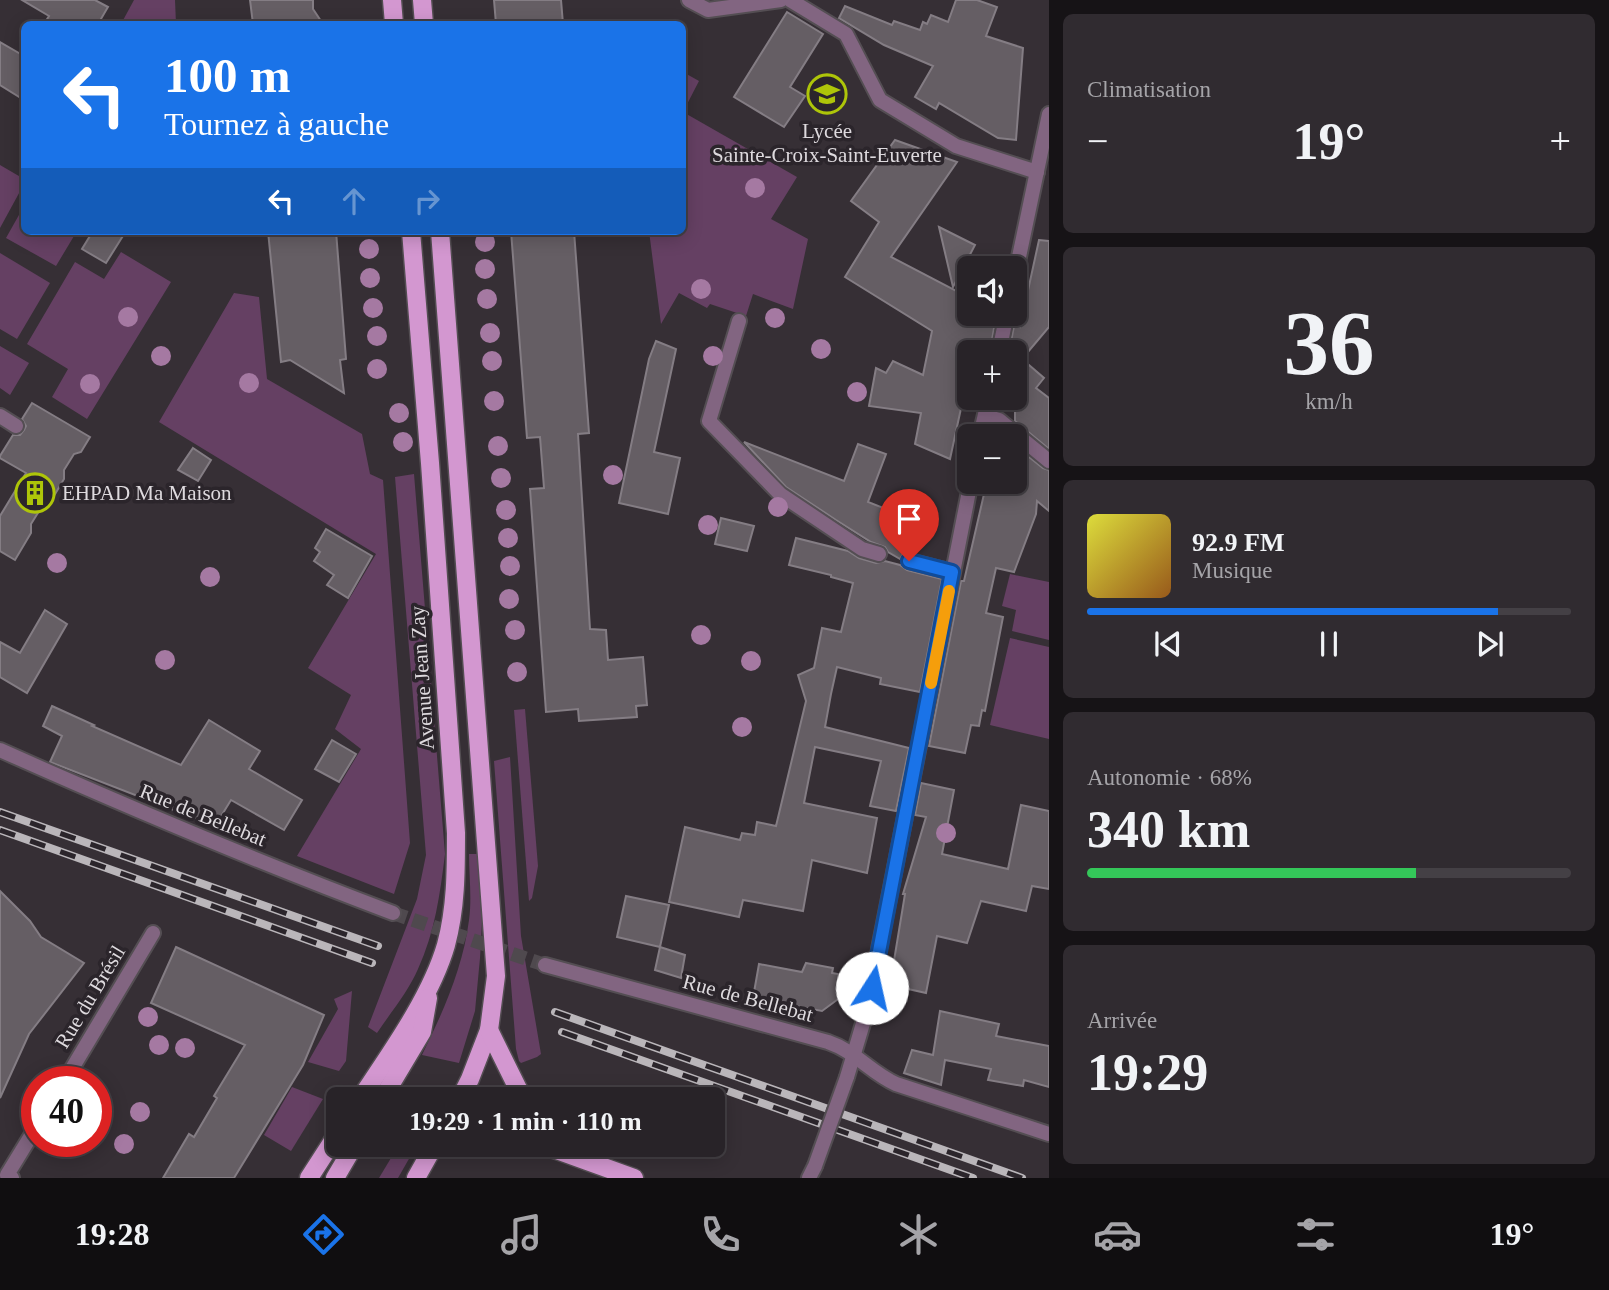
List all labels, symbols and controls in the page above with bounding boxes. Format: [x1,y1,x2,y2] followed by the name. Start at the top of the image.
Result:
[164,48,291,103] text: 100 m
[49,49,140,140] icon: left
[806,73,848,115] school or university icon: Lycée Sainte-Croix-Saint-Euverte
[1087,77,1211,102] text: Climatisation
[164,106,389,142] text: Tournez à gauche
[1293,113,1365,170] text: 19°
[712,119,942,167] place label: Lycée Sainte-Croix-Saint-Euverte
[1087,120,1108,162] text: −
[1550,120,1571,162] text: +
[262,182,300,220] icon: left
[335,182,373,220] icon: ahead
[408,182,446,220] icon: right
[957,256,1027,494] map controls
[957,256,1027,326] button: sound
[1284,293,1375,394] text: 36
[957,340,1027,410] button: +
[1305,389,1353,414] text: km/h
[957,424,1027,494] button: −
[14,472,56,514] building icon: EHPAD Ma Maison
[62,481,232,505] place label: EHPAD Ma Maison
[879,489,939,561] pin
[890,500,928,538] icon: arrive
[1192,528,1284,557] text: 92.9 FM
[1192,558,1273,583] text: Musique
[405,605,439,751] street label: Avenue Jean Zay
[1149,625,1187,663] icon: previous
[1310,625,1348,663] icon: pause
[1471,625,1509,663] icon: next
[1087,765,1252,790] text: Autonomie · 68%
[136,779,270,851] street label: Rue de Bellebat
[1087,801,1250,858] text: 340 km
[50,941,130,1053] street label: Rue du Brésil
[835,951,909,1025] position arrow
[680,969,816,1027] street label: Rue de Bellebat
[1087,1008,1157,1033] text: Arrivée
[1087,1044,1208,1101] text: 19:29
[21,1066,112,1157] speed limit sign: 40
[409,1107,642,1136] text: 19:29 · 1 min · 110 m
[299,1210,348,1259] icon: directions
[497,1210,546,1259] icon: music
[696,1210,745,1259] icon: phone
[894,1210,943,1259] icon: climate
[1093,1210,1142,1259] icon: car
[1291,1210,1340,1259] icon: filters
[75,1216,149,1252] text: 19:28
[1489,1216,1534,1252] text: 19°

